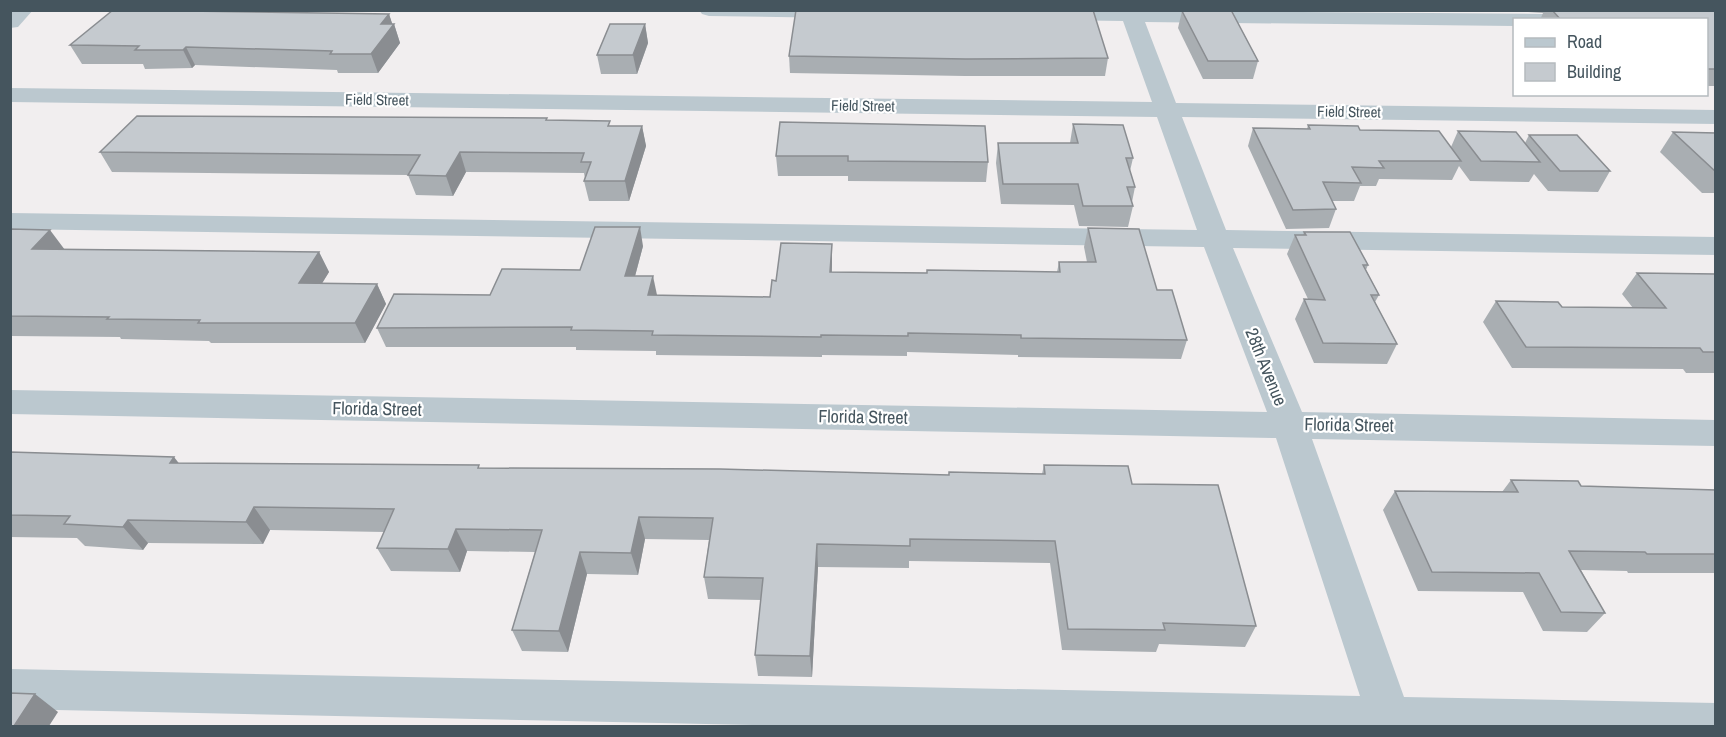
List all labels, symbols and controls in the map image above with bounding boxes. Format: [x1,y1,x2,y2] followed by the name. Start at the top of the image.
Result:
[1513,18,1708,96] legend
[1567,29,1602,54] text: Road
[1567,59,1622,84] text: Building
[345,88,410,111] street label: Field Street
[831,94,896,117] street label: Field Street
[1317,100,1382,123] street label: Field Street
[1240,324,1293,409] street label: 28th Avenue
[332,395,422,422] street label: Florida Street
[818,403,908,430] street label: Florida Street
[1304,411,1394,438] street label: Florida Street

